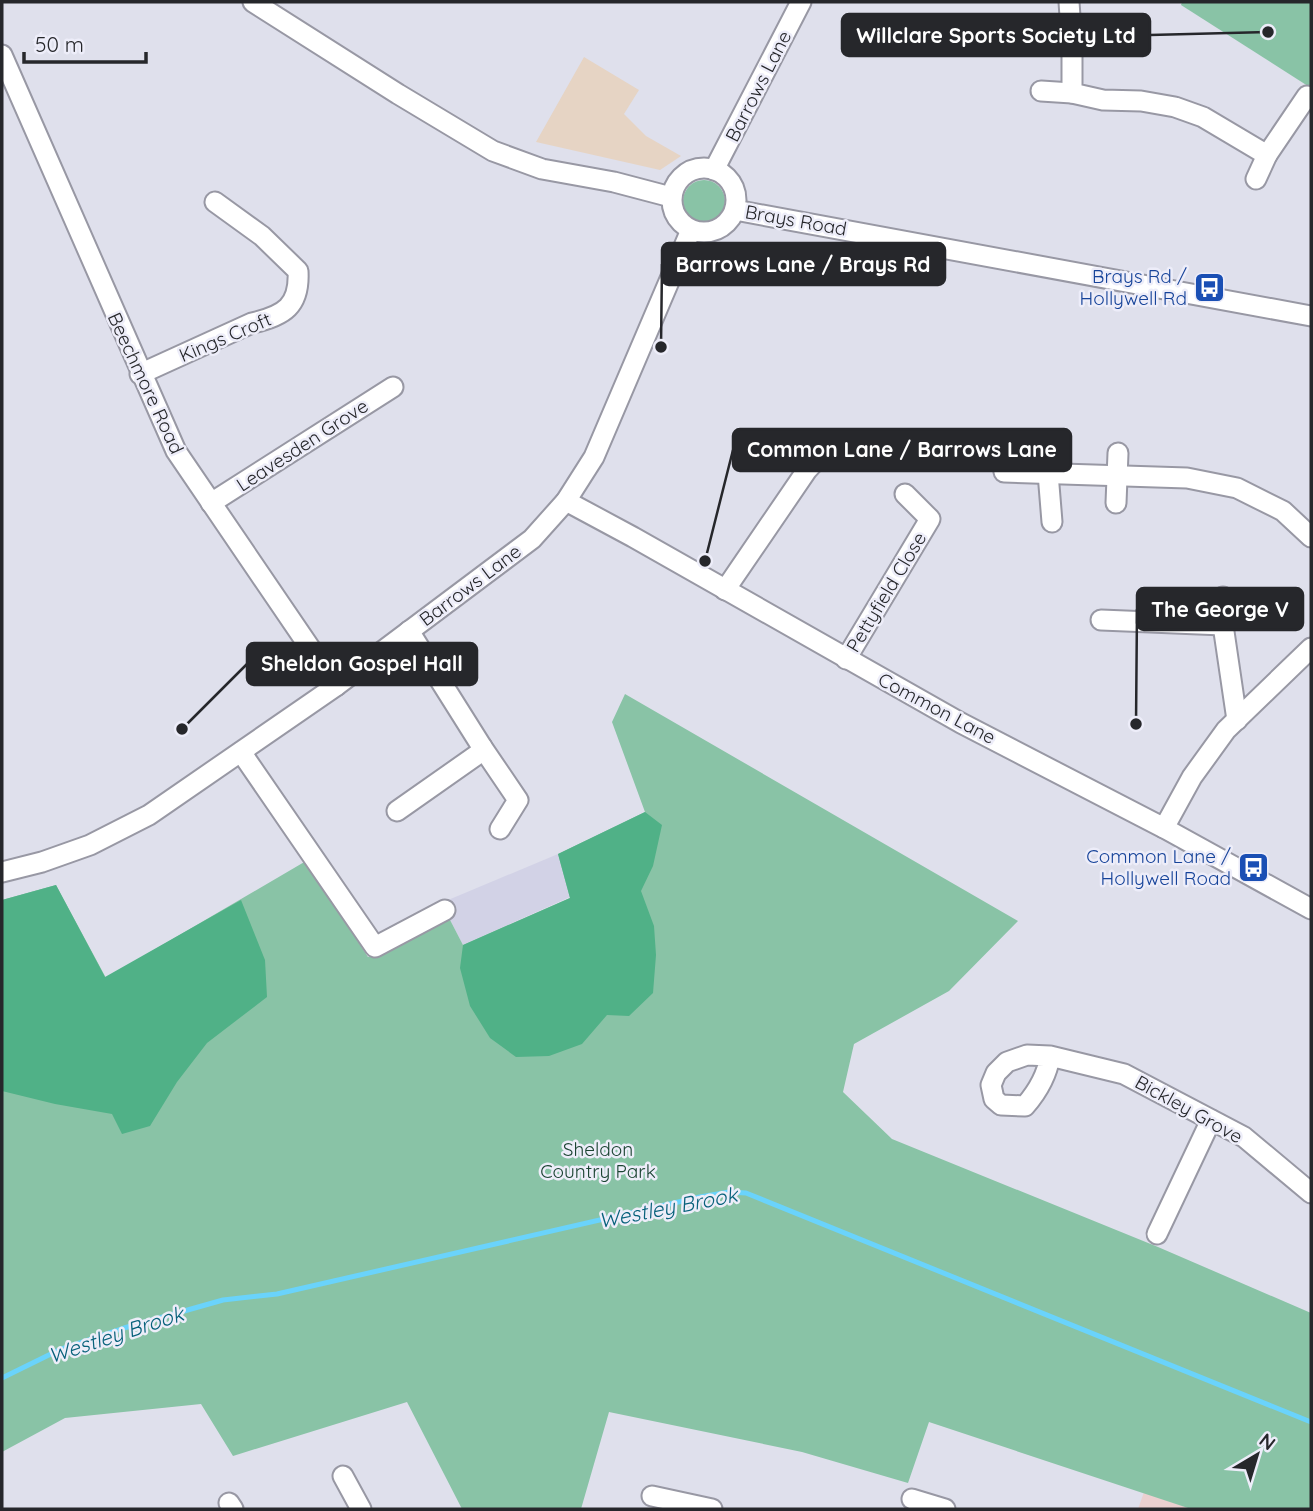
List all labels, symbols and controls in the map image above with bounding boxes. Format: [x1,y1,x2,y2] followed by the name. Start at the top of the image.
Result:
[842,14,1150,56] callout: Willclare Sports Society Ltd
[24,21,147,65] scale bar
[856,22,1136,48] text: Willclare Sports Society Ltd
[720,27,796,145] street label: Barrows Lane
[35,31,84,57] text: 50 m
[743,199,849,241] street label: Brays Road
[662,243,945,285] callout: Barrows Lane / Brays Rd
[676,251,930,277] text: Barrows Lane / Brays Rd
[1079,264,1187,310] place label: Brays Rd / Hollywell Rd
[1193,270,1227,304] bus stop icon: Brays Rd / Hollywell Rd
[175,307,275,367] street label: Kings Croft
[103,308,189,458] street label: Beechmore Road
[232,393,372,497] street label: Leavesden Grove
[733,429,1071,471] callout: Common Lane / Barrows Lane
[747,436,1057,462] text: Common Lane / Barrows Lane
[841,528,931,656] street label: Pettyfield Close
[414,539,526,631] street label: Barrows Lane
[1137,588,1303,630] callout: The George V
[1151,596,1289,622] text: The George V
[247,643,477,685] callout: Sheldon Gospel Hall
[261,650,463,676] text: Sheldon Gospel Hall
[874,667,1000,749] street label: Common Lane
[1086,844,1231,890] place label: Common Lane / Hollywell Road
[1237,850,1271,884] bus stop icon: Common Lane / Hollywell Road
[1131,1070,1247,1148] street label: Bickley Grove
[540,1137,656,1183] park label: Sheldon Country Park
[596,1180,741,1233] water label: Westley Brook
[45,1299,188,1368] water label: Westley Brook
[1222,1420,1292,1490] north arrow
[1255,1428,1280,1455] text: N

